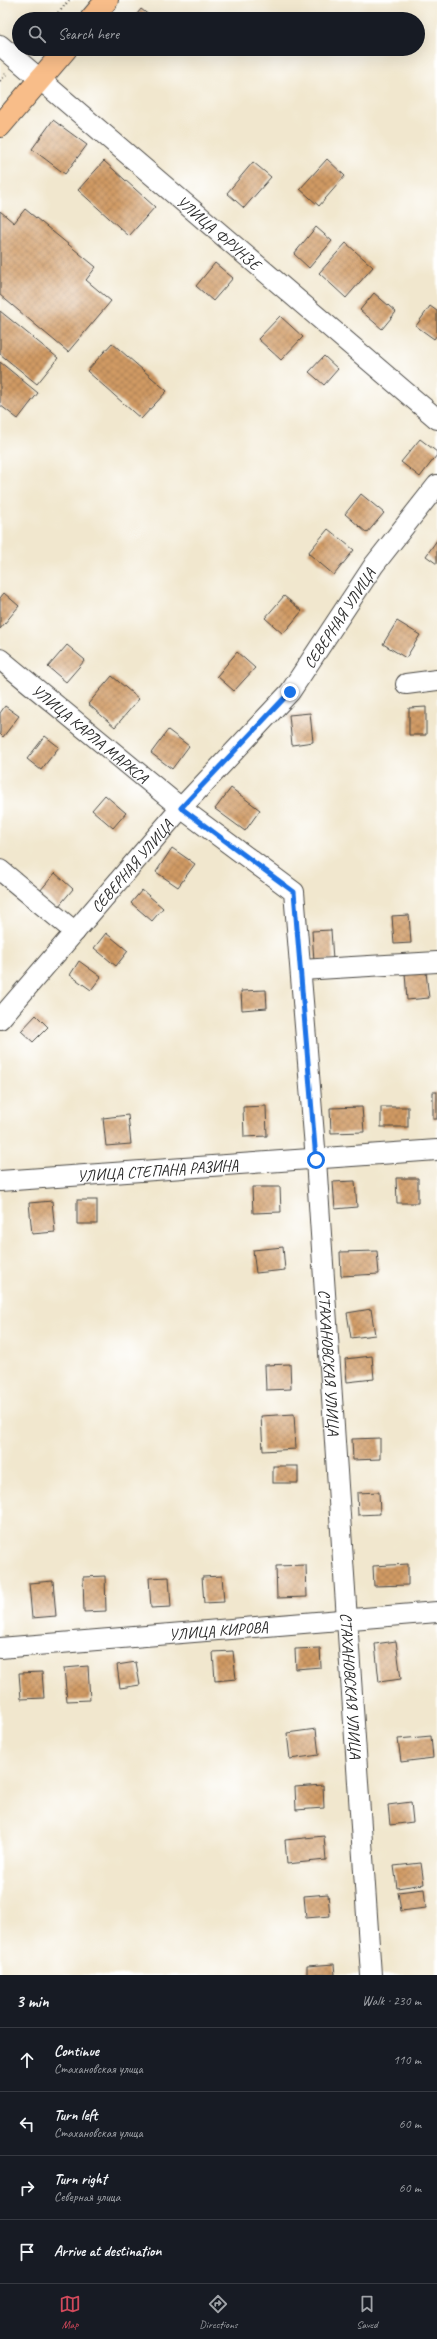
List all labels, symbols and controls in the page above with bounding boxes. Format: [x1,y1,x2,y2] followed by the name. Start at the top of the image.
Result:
[12,12,425,56] search box
[26,23,48,45] icon: search
[58,25,119,44] text: Search here
[172,191,266,276] street label: УЛИЦА ФРУНЗЕ
[300,564,381,672] street label: СЕВЕРНАЯ УЛИЦА
[27,680,153,789] street label: УЛИЦА КАРЛА МАРКСА
[281,683,299,701] route end
[87,815,178,917] street label: СЕВЕРНАЯ УЛИЦА
[307,1151,325,1169] route start
[76,1155,240,1187] street label: УЛИЦА СТЕПАНА РАЗИНА
[314,1289,344,1437] street label: СТАХАНОВСКАЯ УЛИЦА
[336,1612,365,1760] street label: СТАХАНОВСКАЯ УЛИЦА
[168,1617,270,1645] street label: УЛИЦА КИРОВА
[16,1991,49,2012] text: 3 min
[362,1993,421,2009] text: Walk · 230 m
[54,2042,99,2061] text: Continue
[16,2049,38,2071] icon: ahead
[393,2052,421,2068] text: 110 m
[54,2061,143,2077] text: Стахановская улица
[54,2106,97,2125] text: Turn left
[16,2113,38,2135] icon: left
[399,2116,421,2132] text: 60 m
[54,2125,143,2141] text: Стахановская улица
[54,2170,107,2189] text: Turn right
[16,2177,38,2199] icon: right
[399,2180,421,2196] text: 60 m
[54,2189,120,2205] text: Северная улица
[16,2241,38,2263] icon: arrive
[54,2242,161,2261] text: Arrive at destination
[59,2293,81,2331] tab: Map
[199,2293,238,2331] tab: Directions
[356,2293,378,2331] tab: Saved

